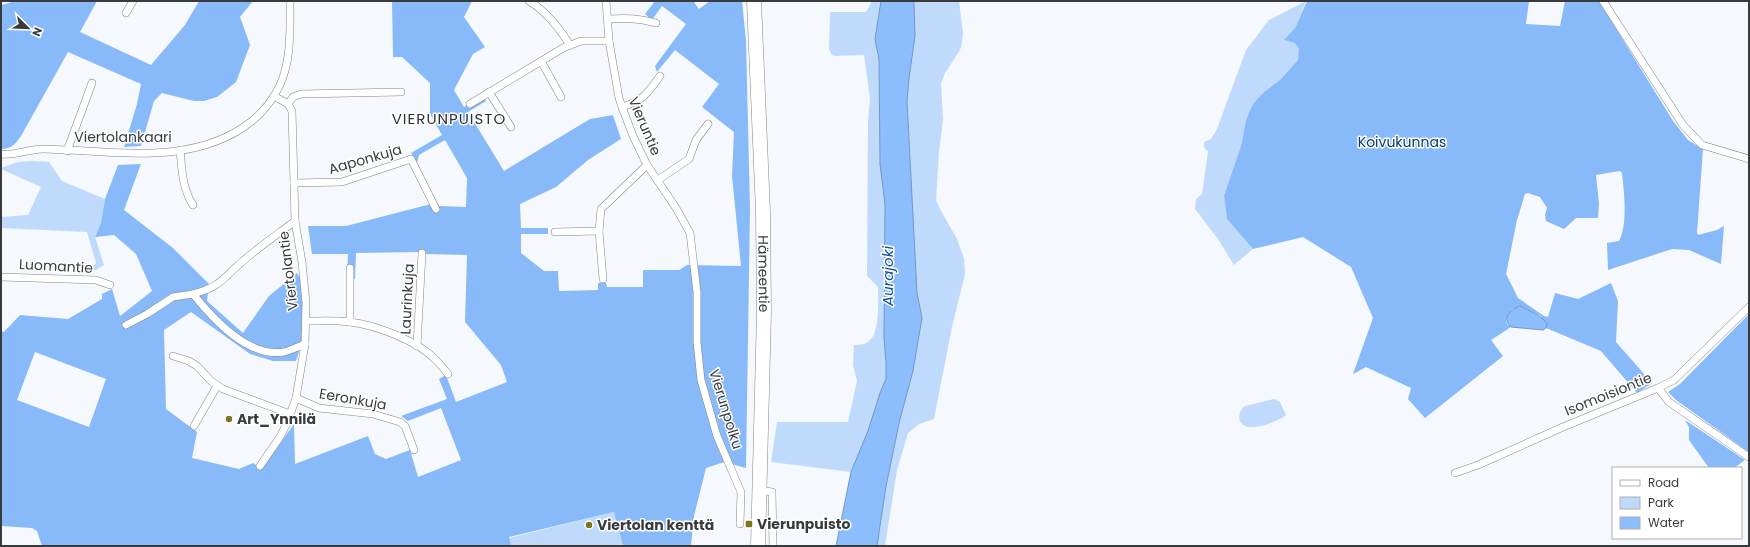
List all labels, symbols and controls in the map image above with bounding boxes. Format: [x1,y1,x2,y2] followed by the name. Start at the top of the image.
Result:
[8,8,48,48] north arrow
[28,25,46,39] text: N
[624,94,666,159] street label: Vieruntie
[392,108,506,129] district label: VIERUNPUISTO
[74,127,172,147] street label: Viertolankaari
[1358,132,1446,152] park label: Koivukunnas
[326,139,404,179] street label: Aaponkuja
[273,230,303,312] street label: Viertolantie
[753,235,774,313] street label: Hämeentie
[877,246,898,307] water label: Aurajoki
[19,254,94,278] street label: Luomantie
[395,263,419,335] street label: Laurinkuja
[704,366,748,452] street label: Vierunpolku
[1561,367,1655,421] street label: Isomoisiontie
[318,383,388,415] street label: Eeronkuja
[237,409,316,429] place label: Art_Ynnilä
[224,414,234,424] marker: Art_Ynnilä
[1612,467,1742,539] legend
[1648,474,1679,491] text: Road
[1648,494,1675,511] text: Park
[757,514,850,534] place label: Vierunpuisto
[1648,514,1685,531] text: Water
[597,515,714,535] place label: Viertolan kenttä
[744,519,754,529] marker: Vierunpuisto
[584,520,594,530] marker: Viertolan kenttä

